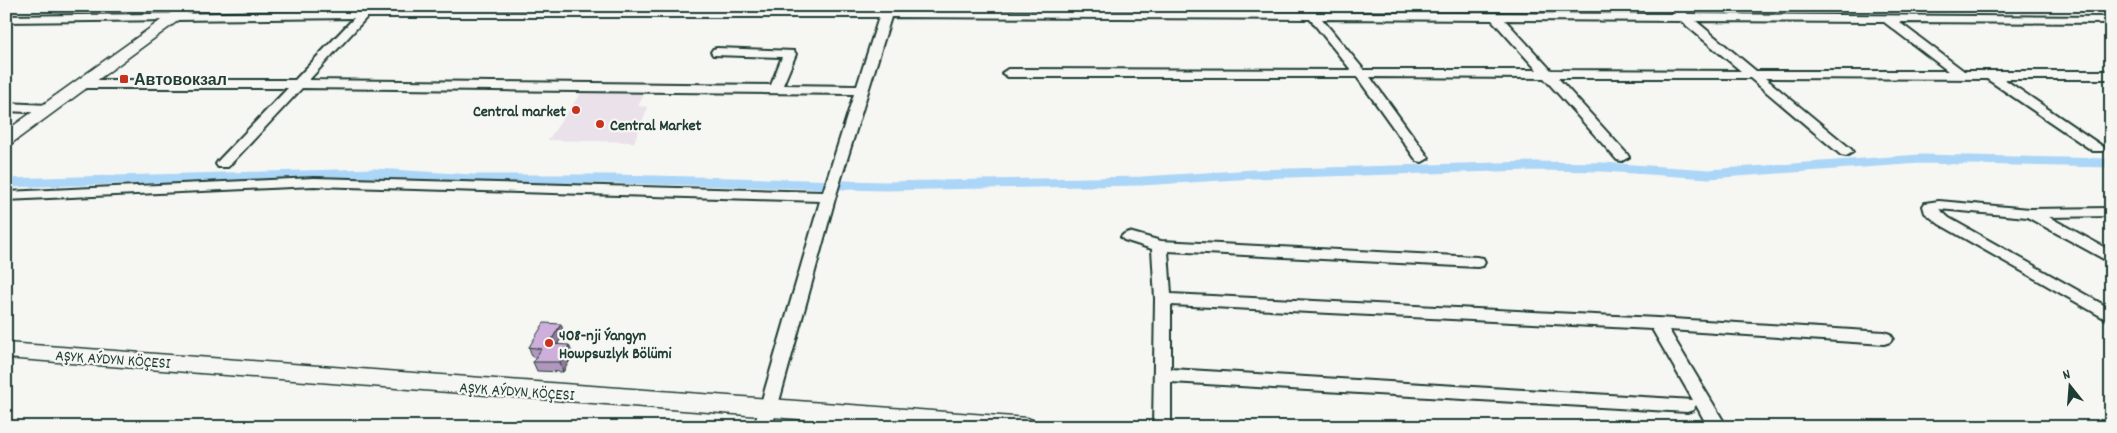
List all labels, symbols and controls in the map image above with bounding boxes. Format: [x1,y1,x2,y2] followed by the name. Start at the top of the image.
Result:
[134,70,227,93] place label: Автовокзал
[118,73,130,85] marker: Автовокзал
[473,101,566,124] place label: Central market
[570,104,582,116] marker: Central market
[610,115,702,138] place label: Central Market
[594,118,606,130] marker: Central Market
[559,325,672,366] place label: 408-nji Ýangyn Howpsuzlyk Bölümi
[543,337,555,349] marker: 408-nji Ýangyn Howpsuzlyk Bölümi
[54,345,171,376] street label: AŞYK AÝDYN KÖÇESI
[2044,360,2094,410] north arrow
[2061,365,2073,386] text: N
[458,377,575,408] street label: AŞYK AÝDYN KÖÇESI

